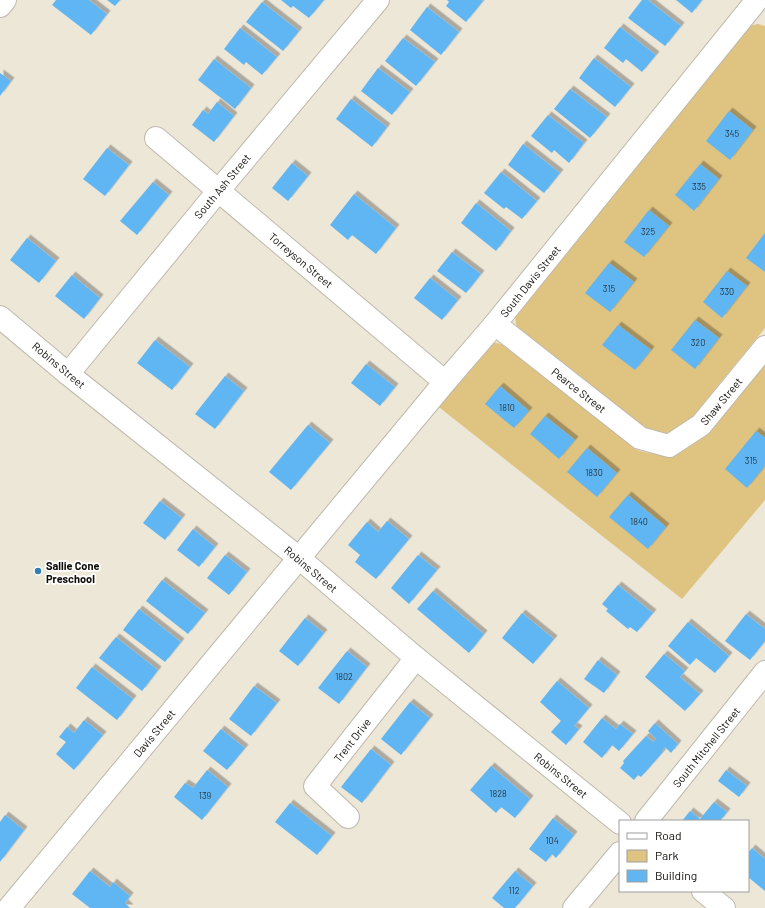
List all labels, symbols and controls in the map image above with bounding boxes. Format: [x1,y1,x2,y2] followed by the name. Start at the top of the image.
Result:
[725,128,739,139] house number: 345
[191,151,253,221] street label: South Ash Street
[692,181,706,192] house number: 335
[641,226,655,237] house number: 325
[266,230,336,290] street label: Torreyson Street
[497,243,563,319] street label: South Davis Street
[603,283,616,294] house number: 315
[720,286,734,297] house number: 330
[691,337,705,348] house number: 320
[30,339,88,391] street label: Robins Street
[549,365,609,415] street label: Pearce Street
[697,375,745,427] street label: Shaw Street
[499,402,515,413] house number: 1810
[745,455,758,466] house number: 315
[585,467,603,478] house number: 1830
[630,516,648,527] house number: 1840
[282,543,340,595] street label: Robins Street
[46,559,99,585] place label: Sallie Cone Preschool
[33,566,43,576] marker: Sallie Cone Preschool
[335,671,353,682] house number: 1802
[670,704,742,790] street label: South Mitchell Street
[130,707,178,759] street label: Davis Street
[331,715,373,765] street label: Trent Drive
[532,750,590,800] street label: Robins Street
[489,788,507,799] house number: 1828
[199,790,212,801] house number: 139
[619,820,749,892] legend
[655,828,682,842] text: Road
[545,835,559,846] house number: 104
[655,848,679,862] text: Park
[655,868,697,882] text: Building
[508,885,520,896] house number: 112

